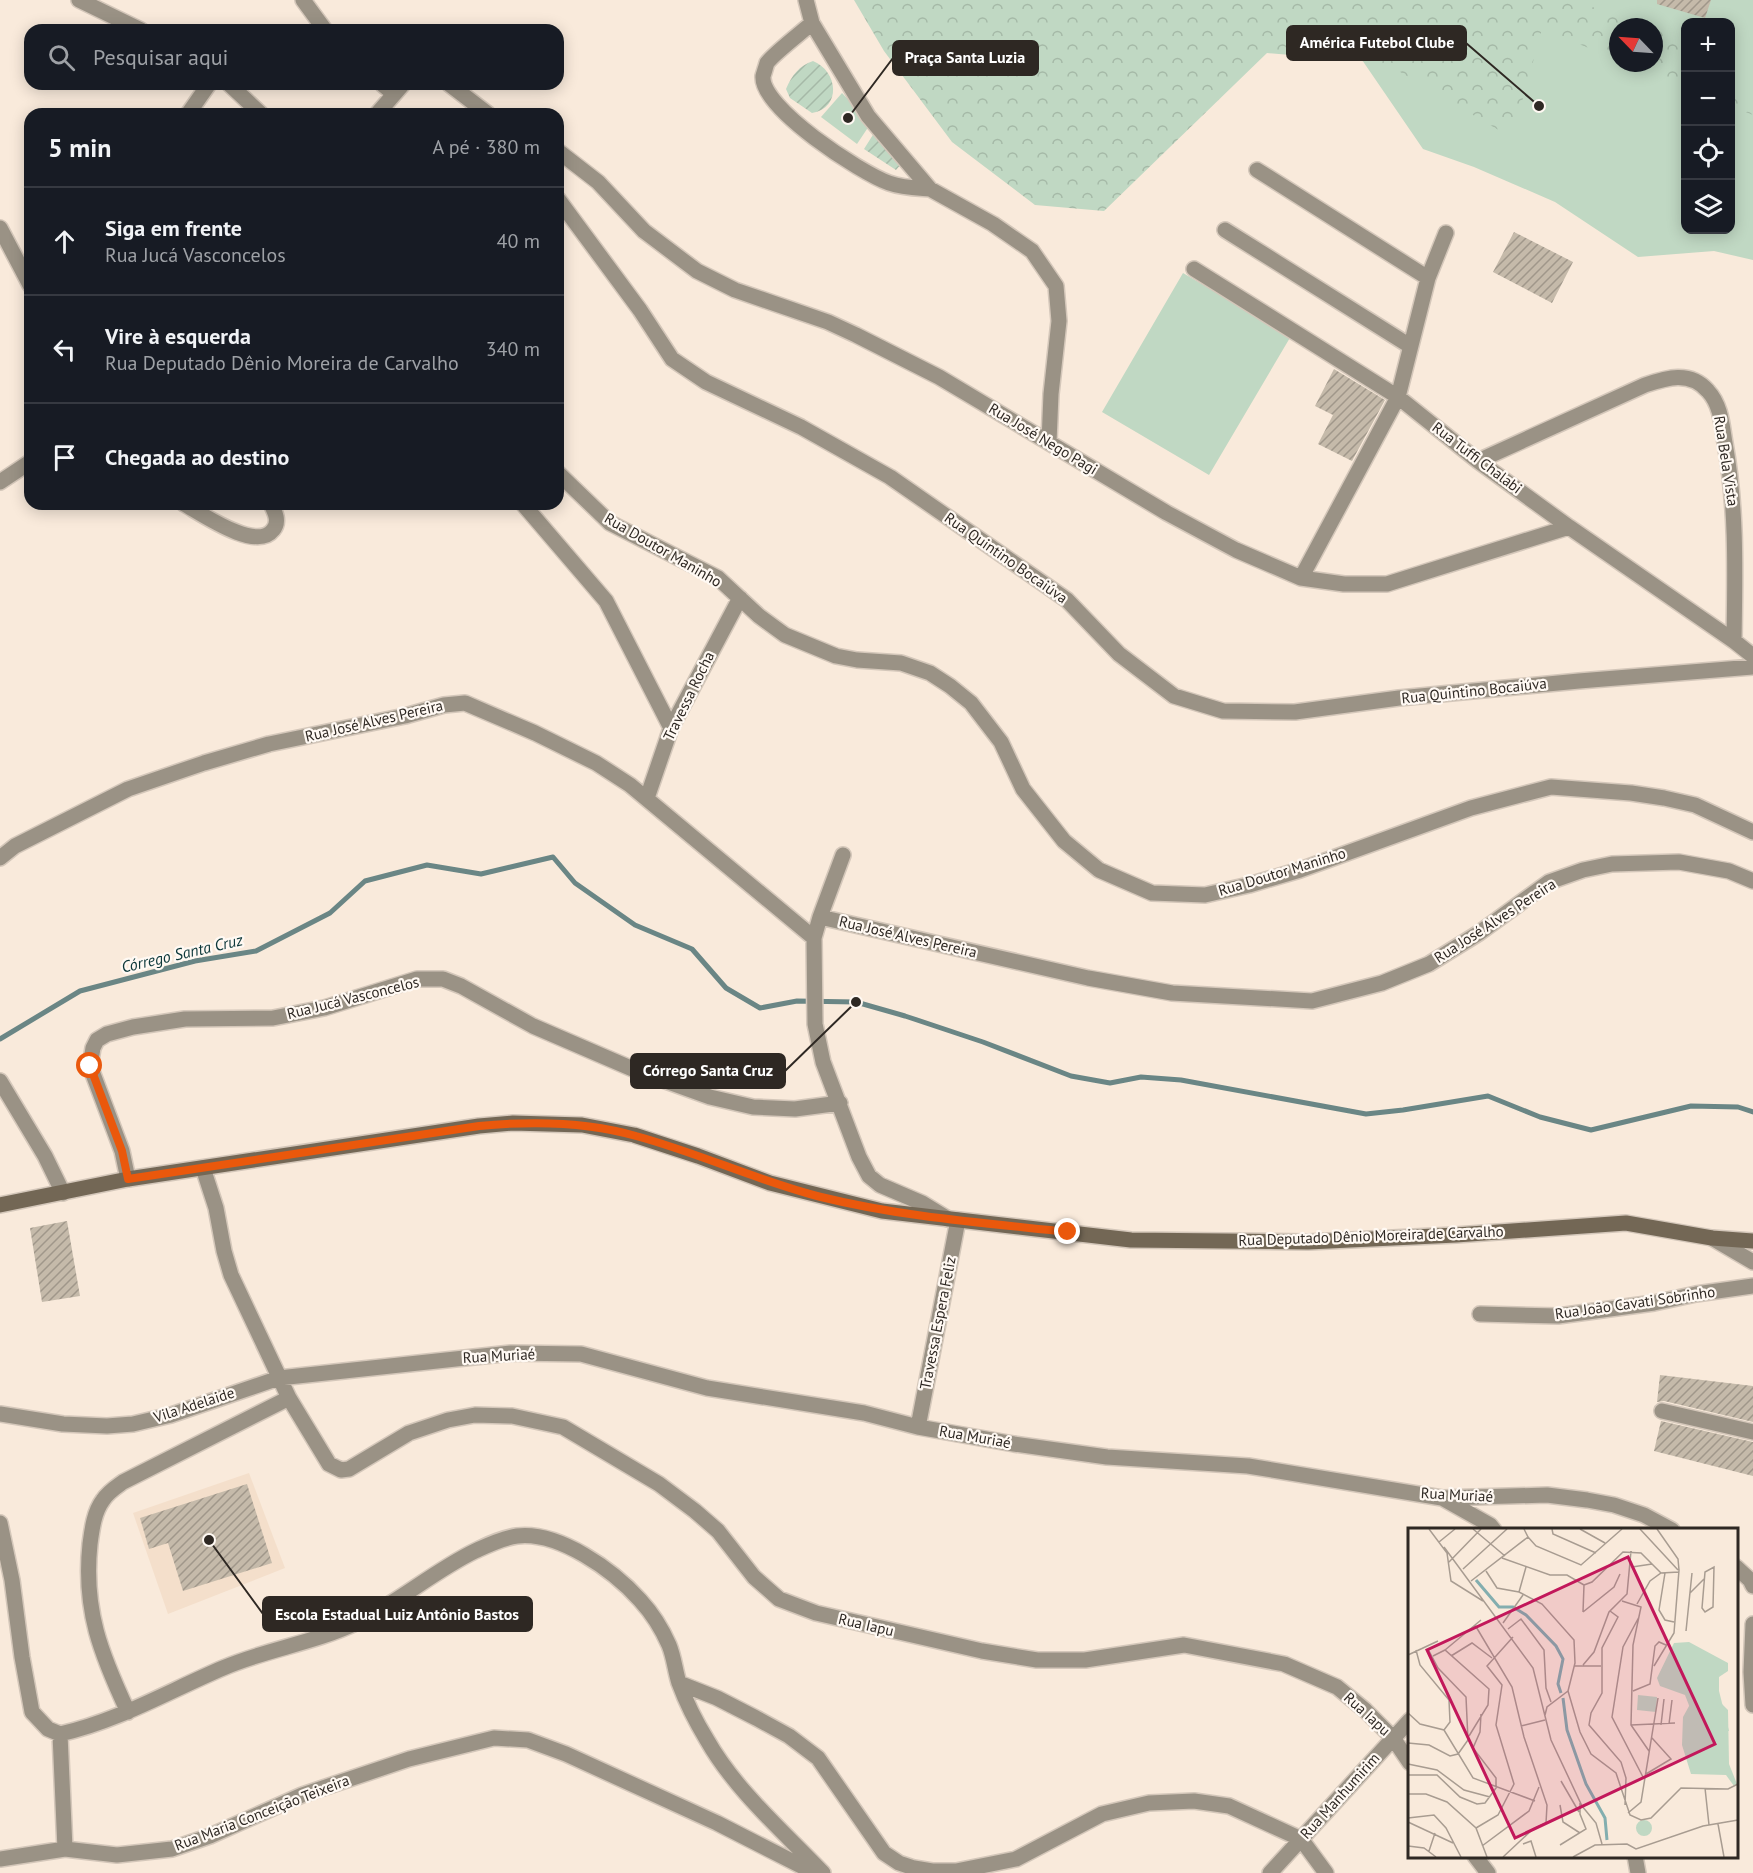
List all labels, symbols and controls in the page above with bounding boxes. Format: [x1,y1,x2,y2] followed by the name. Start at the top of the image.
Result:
[1609,18,1663,72] north arrow
[1681,18,1735,234] map controls
[1681,18,1735,72] button: +
[24,24,564,90] search box
[1287,26,1466,60] callout: América Futebol Clube
[1300,32,1454,52] text: América Futebol Clube
[45,41,78,74] icon: search
[893,41,1038,75] callout: Praça Santa Luzia
[93,43,229,71] text: Pesquisar aqui
[905,47,1025,67] text: Praça Santa Luzia
[1681,72,1735,126] button: −
[1681,126,1735,180] button: locate
[48,131,111,164] text: 5 min
[433,134,540,160] text: A pé · 380 m
[1681,180,1735,234] button: layers
[105,214,242,242] text: Siga em frente
[48,225,81,258] icon: ahead
[497,228,540,254] text: 40 m
[105,242,286,268] text: Rua Jucá Vasconcelos
[105,322,251,350] text: Vire à esquerda
[48,333,81,366] icon: left
[486,336,540,362] text: 340 m
[105,350,459,376] text: Rua Deputado Dênio Moreira de Carvalho
[985,399,1101,479] street label: Rua José Nego Pagi
[1710,414,1743,508] street label: Rua Bela Vista
[1429,418,1526,498] street label: Rua Tuffi Chalabi
[48,441,81,474] icon: arrive
[105,443,289,471] text: Chegada ao destino
[601,508,725,591] street label: Rua Doutor Maninho
[941,508,1072,607] street label: Rua Quintino Bocaiúva
[659,648,718,743] street label: Travessa Rocha
[1400,673,1548,708] street label: Rua Quintino Bocaiúva
[303,695,445,746] street label: Rua José Alves Pereira
[1216,843,1348,900] street label: Rua Doutor Maninho
[1430,874,1559,967] street label: Rua José Alves Pereira
[837,911,979,962] street label: Rua José Alves Pereira
[119,929,246,977] water label: Córrego Santa Cruz
[285,972,421,1023] street label: Rua Jucá Vasconcelos
[76,1052,102,1078] route start
[631,1054,785,1088] callout: Córrego Santa Cruz
[643,1060,773,1080] text: Córrego Santa Cruz
[1054,1218,1080,1244] route end
[1238,1221,1504,1250] street label: Rua Deputado Dênio Moreira de Carvalho
[915,1255,960,1391] street label: Travessa Espera Feliz
[1554,1282,1716,1323] street label: Rua João Cavati Sobrinho
[462,1344,536,1367] street label: Rua Muriaé
[150,1383,237,1427] street label: Vila Adelaide
[938,1421,1012,1452] street label: Rua Muriaé
[1420,1483,1494,1506] street label: Rua Muriaé
[1408,1528,1738,1858] inset map
[263,1597,532,1631] callout: Escola Estadual Luiz Antônio Bastos
[275,1604,519,1624] text: Escola Estadual Luiz Antônio Bastos
[837,1609,896,1640] street label: Rua Iapu
[1340,1688,1395,1740] street label: Rua Iapu
[1296,1749,1383,1843] street label: Rua Manhumirim
[172,1770,352,1855] street label: Rua Maria Conceição Teixeira

